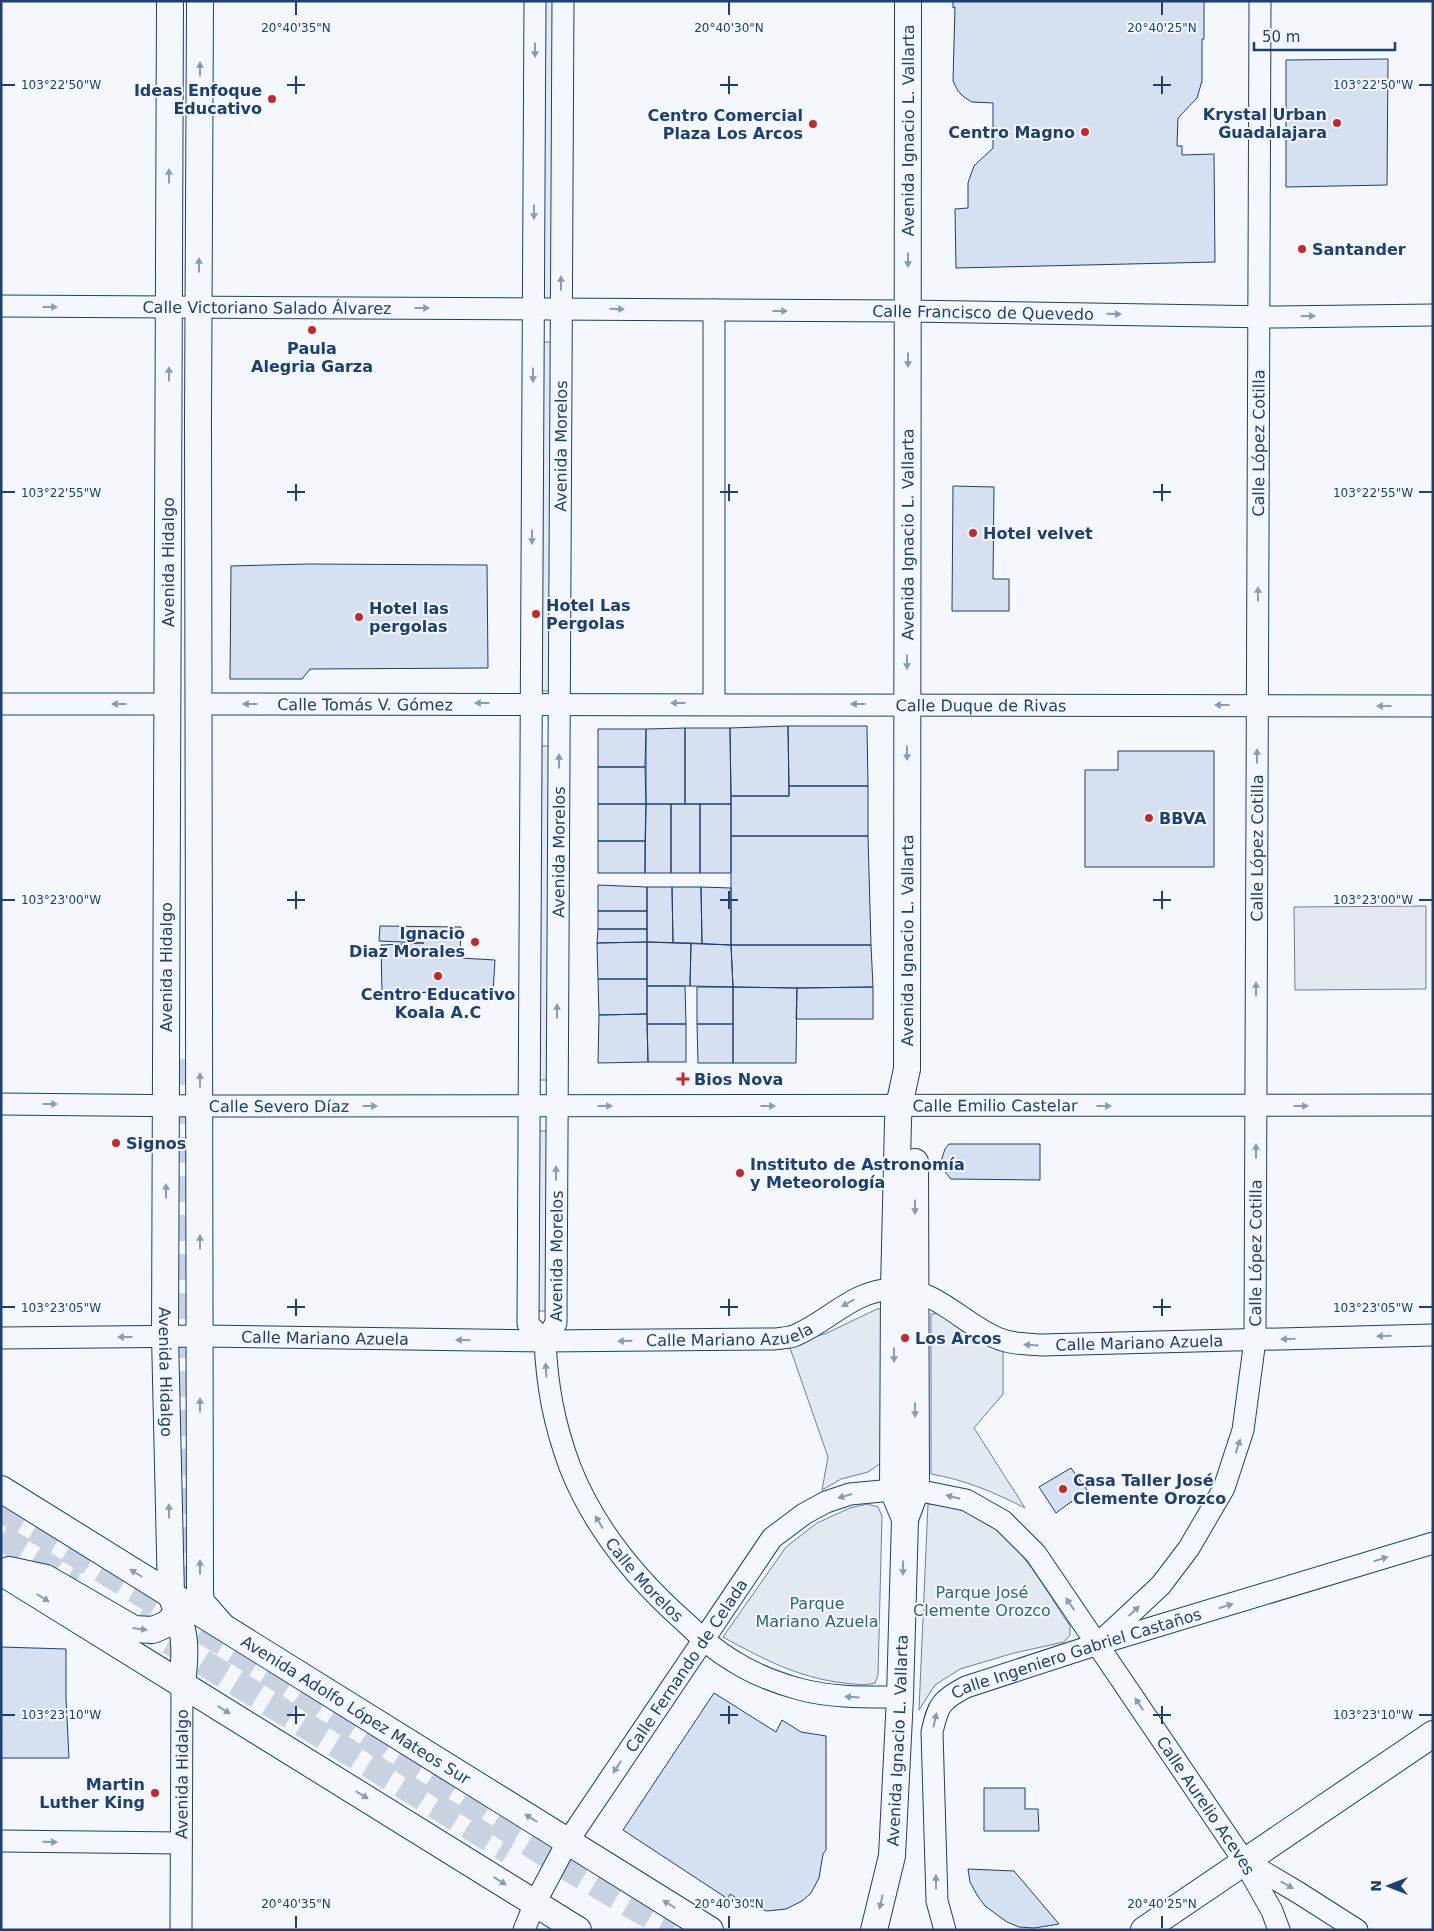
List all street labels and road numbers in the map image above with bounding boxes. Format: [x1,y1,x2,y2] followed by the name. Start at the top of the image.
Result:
[898,24,917,236] street label: Avenida Ignacio L. Vallarta
[142,297,392,318] street label: Calle Victoriano Salado Álvarez
[872,301,1094,324] street label: Calle Francisco de Quevedo
[1249,369,1268,517] street label: Calle López Cotilla
[551,380,570,512] street label: Avenida Morelos
[898,428,917,640] street label: Avenida Ignacio L. Vallarta
[159,497,178,627] street label: Avenida Hidalgo
[277,695,453,714] street label: Calle Tomás V. Gómez
[896,696,1066,715] street label: Calle Duque de Rivas
[1247,774,1267,922] street label: Calle López Cotilla
[549,786,568,918] street label: Avenida Morelos
[898,834,917,1046] street label: Avenida Ignacio L. Vallarta
[157,902,176,1032] street label: Avenida Hidalgo
[209,1096,349,1115] street label: Calle Severo Díaz
[912,1096,1078,1115] street label: Calle Emilio Castelar
[1246,1179,1265,1327] street label: Calle López Cotilla
[547,1190,566,1322] street label: Avenida Morelos
[155,1307,177,1437] street label: Avenida Hidalgo
[646,1319,816,1350] street label: Calle Mariano Azuela
[241,1327,409,1349] street label: Calle Mariano Azuela
[1055,1331,1223,1354] street label: Calle Mariano Azuela
[602,1534,687,1626] street label: Calle Morelos
[621,1575,751,1756] street label: Calle Fernando de Celada
[948,1604,1204,1703] street label: Calle Ingeniero Gabriel Castaños
[238,1631,474,1788] street label: Avenida Adolfo López Mateos Sur
[883,1634,911,1847] street label: Avenida Ignacio L. Vallarta
[172,1709,191,1839] street label: Avenida Hidalgo
[1153,1733,1259,1878] street label: Calle Aurelio Aceves

